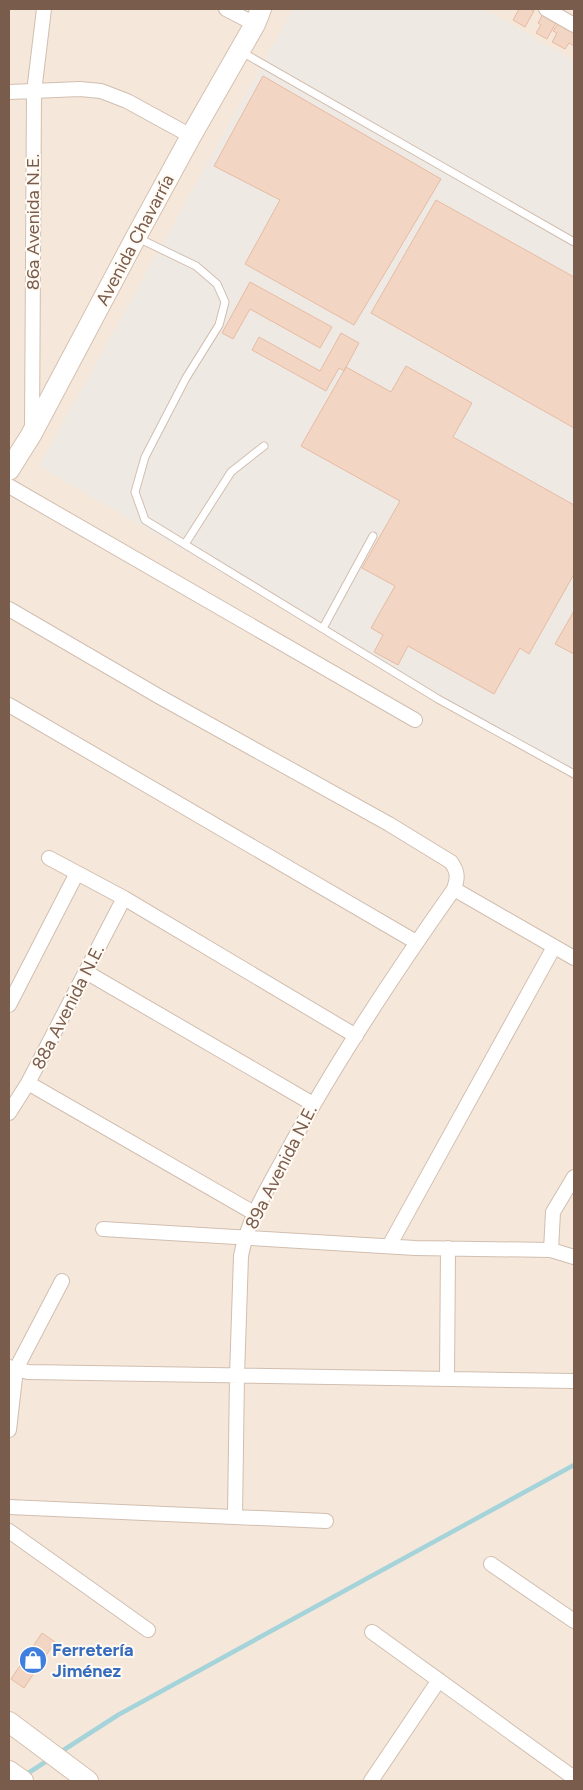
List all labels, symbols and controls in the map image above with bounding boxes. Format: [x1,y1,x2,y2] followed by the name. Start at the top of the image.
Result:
[22,154,44,290] street label: 86a Avenida N.E.
[91,171,179,309] street label: Avenida Chavarría
[27,941,109,1073] street label: 88a Avenida N.E.
[240,1101,322,1233] street label: 89a Avenida N.E.
[52,1639,134,1682] place label: Ferretería Jiménez
[18,1645,48,1675] shop icon: Ferretería Jiménez

